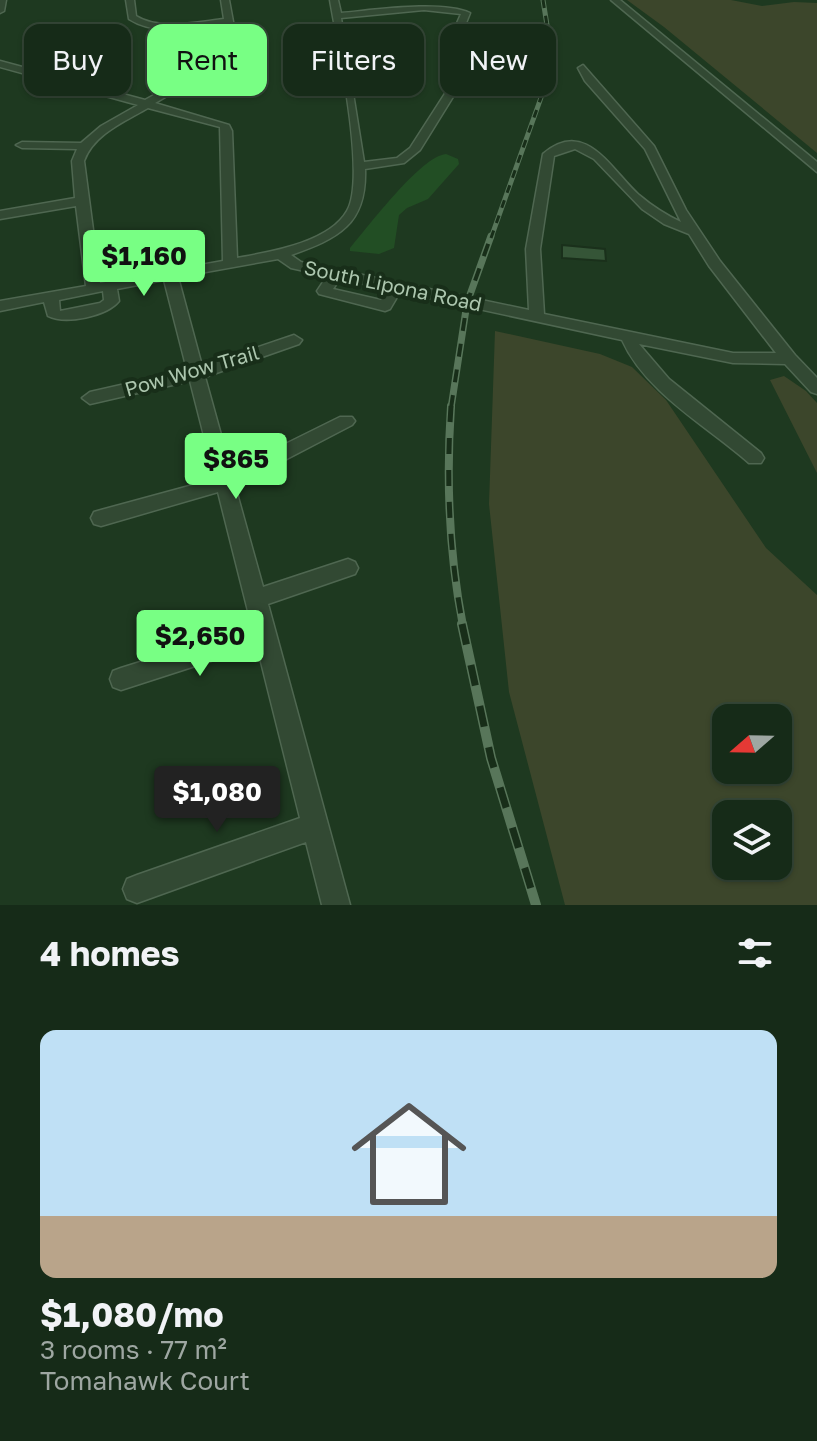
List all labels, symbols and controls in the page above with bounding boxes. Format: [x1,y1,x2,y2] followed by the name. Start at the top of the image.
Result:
[24,24,131,96] chip: Buy
[147,24,267,96] chip: Rent
[283,24,424,96] chip: Filters
[440,24,556,96] chip: New
[79,230,209,298] pin: $1,160
[101,240,187,271] text: $1,160
[302,254,484,316] street label: South Lipona Road
[122,339,262,401] street label: Pow Wow Trail
[189,433,283,501] pin: $865
[203,443,269,474] text: $865
[135,610,265,678] pin: $2,650
[155,620,245,651] text: $2,650
[712,704,792,784] north arrow
[712,704,792,880] map controls
[152,766,282,834] pin: $1,080
[172,776,262,807] text: $1,080
[712,800,792,880] button: layers
[733,931,777,975] icon: filters
[40,933,180,973] text: 4 homes
[337,1082,481,1226] icon: home
[40,1294,224,1334] text: $1,080/mo
[40,1334,227,1365] text: 3 rooms · 77 m²
[40,1365,250,1396] text: Tomahawk Court

